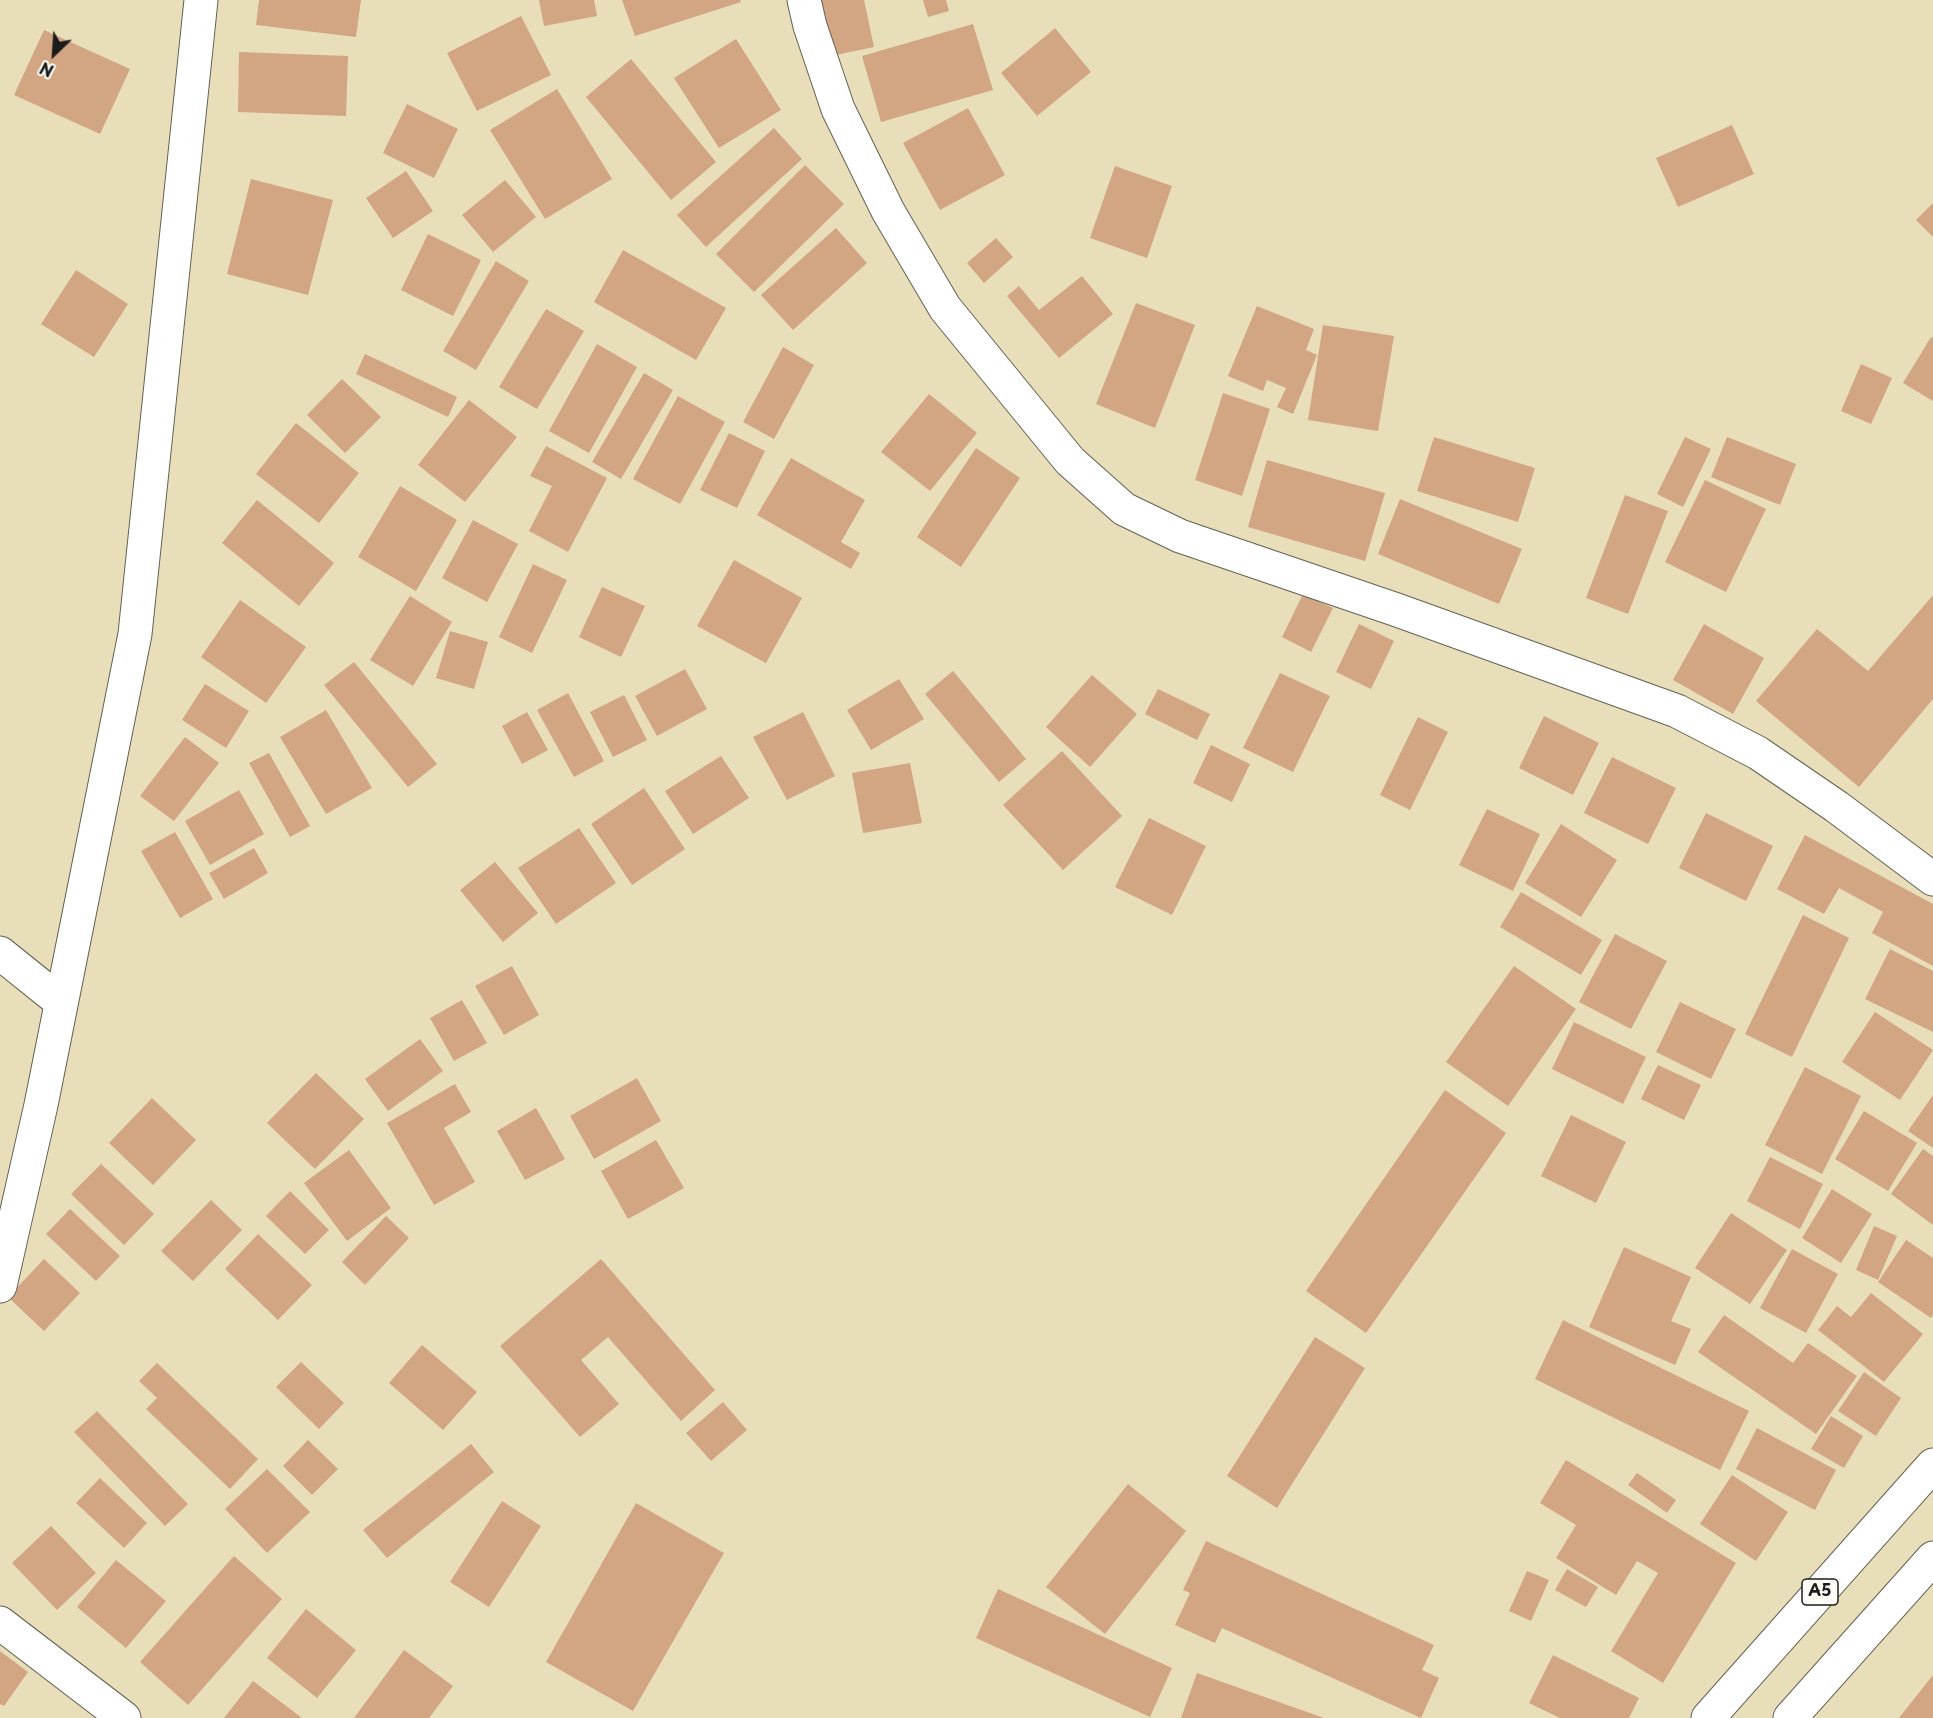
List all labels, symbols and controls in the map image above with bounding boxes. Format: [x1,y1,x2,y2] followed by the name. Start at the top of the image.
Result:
[24,24,84,84] north arrow
[36,57,57,84] text: N
[1802,1579,1838,1605] road number: A5

